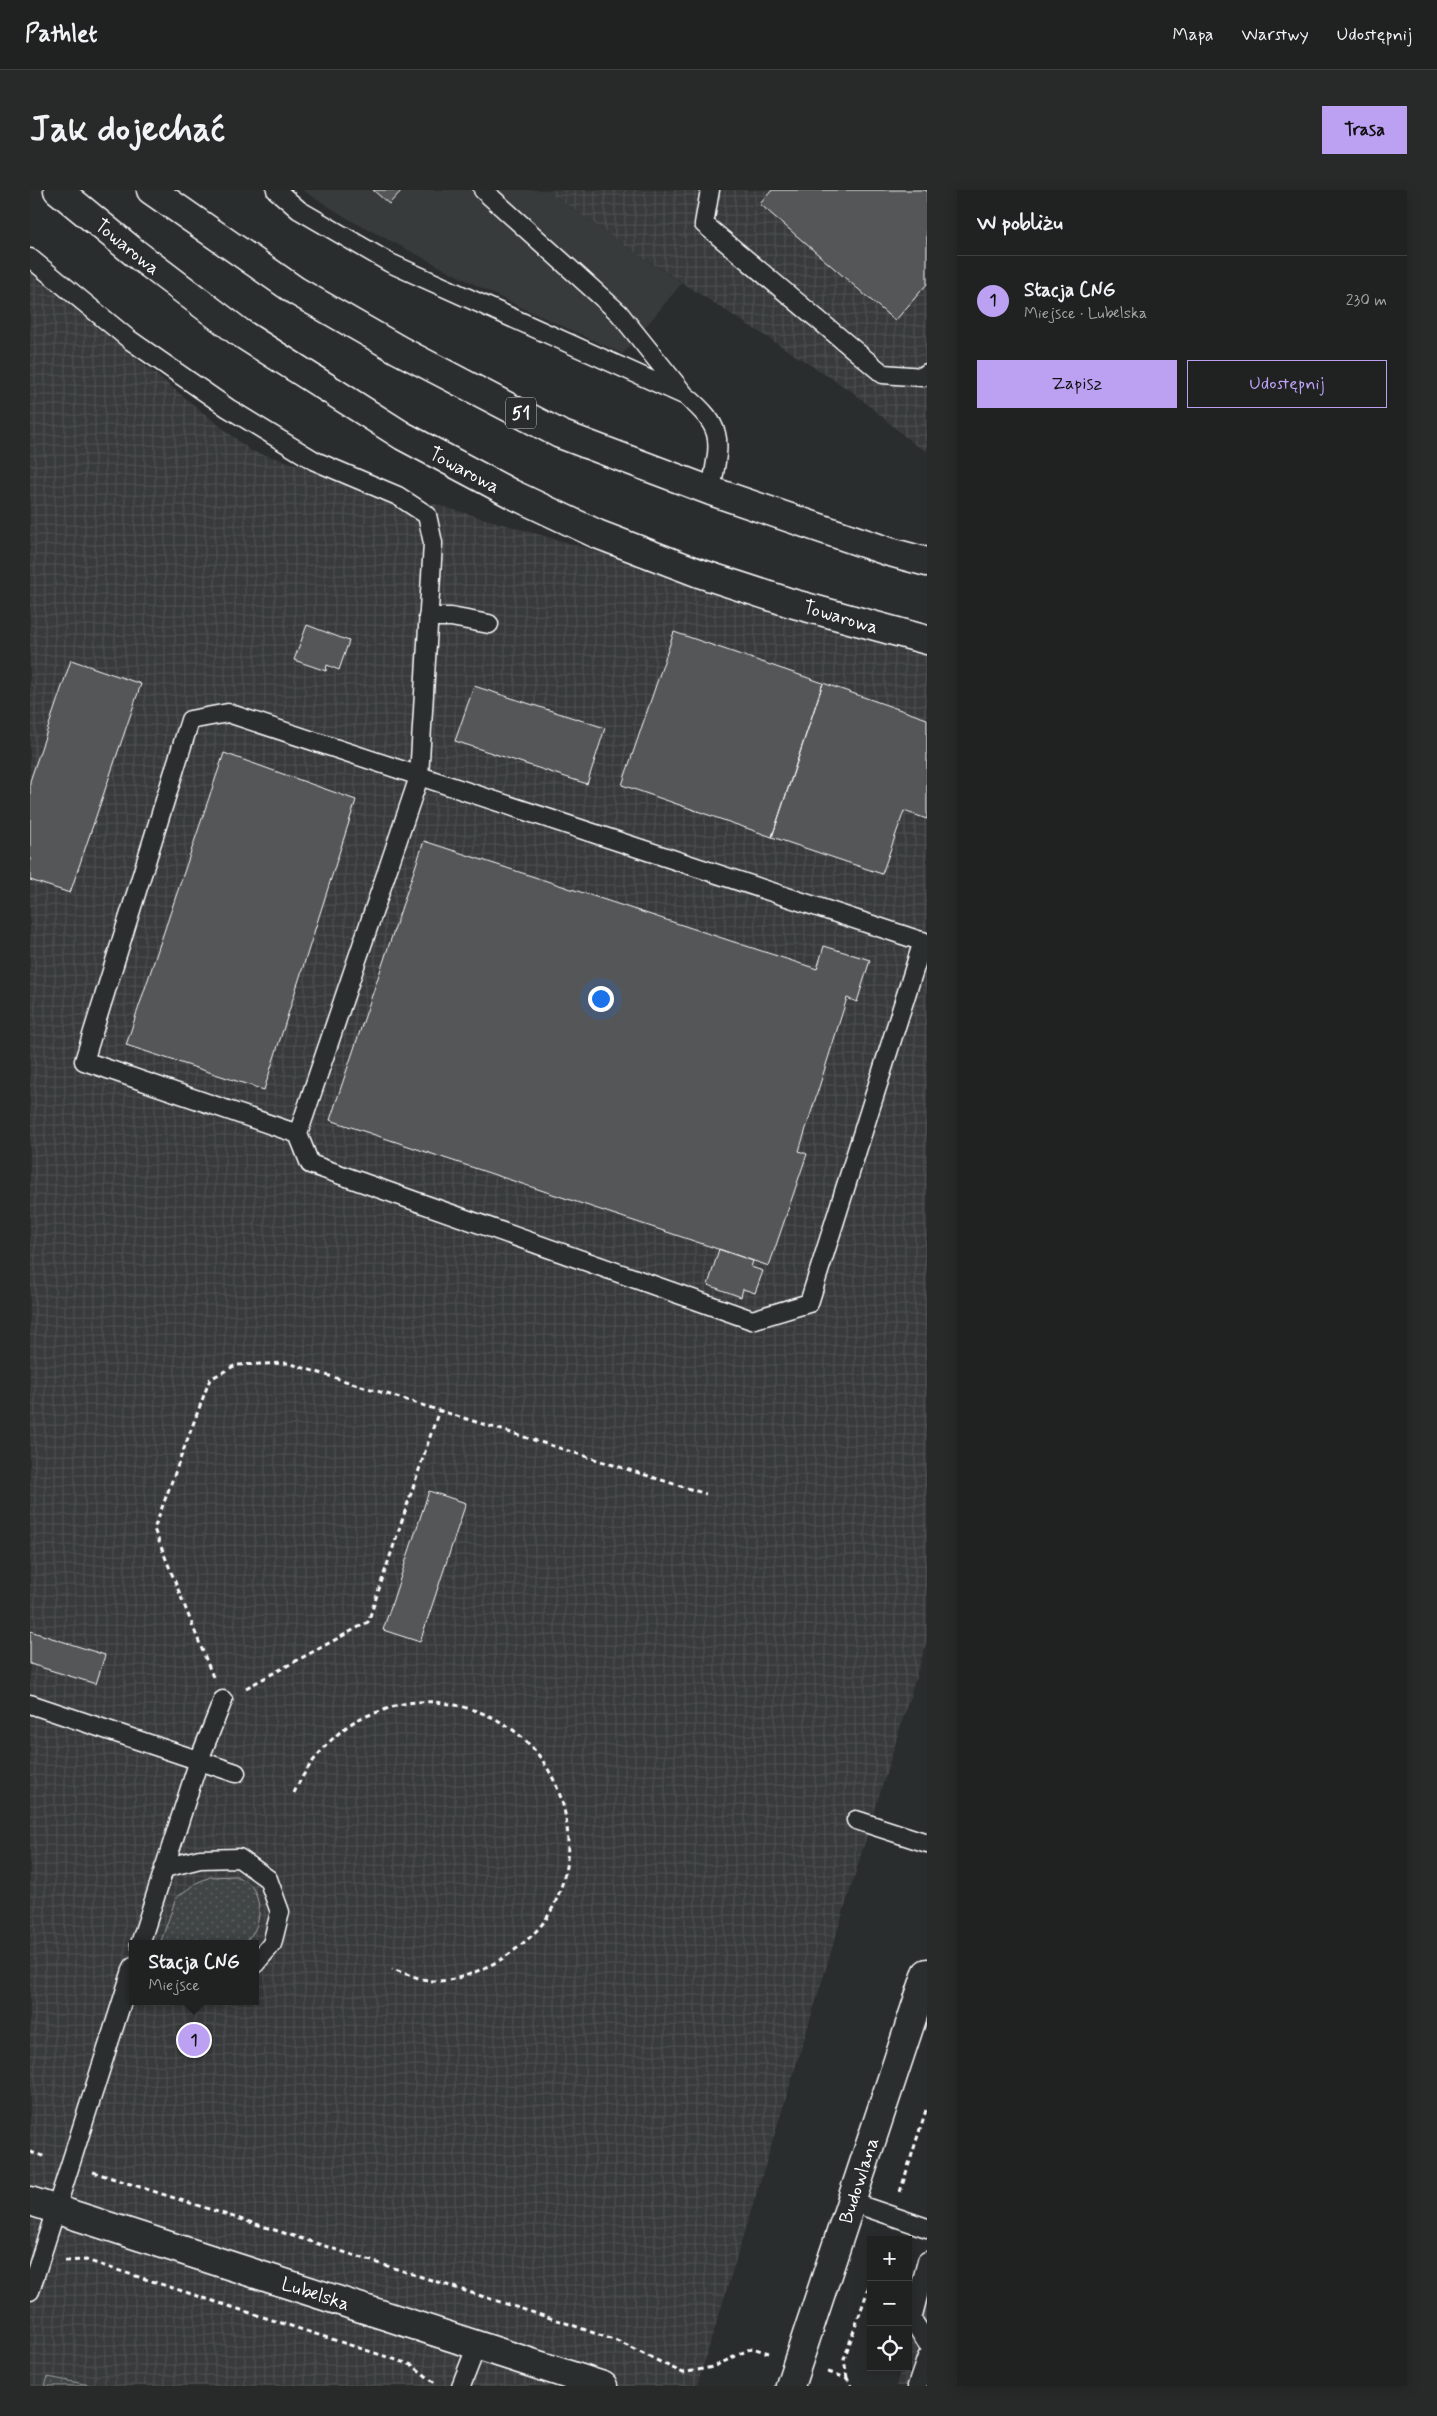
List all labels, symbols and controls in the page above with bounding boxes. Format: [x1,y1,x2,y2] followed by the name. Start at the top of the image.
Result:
[25,19,97,50] text: Pathlet
[1173,23,1214,47] text: Mapa
[1242,23,1309,47] text: Warstwy
[1337,23,1412,47] text: Udostępnij
[1322,106,1407,154] button: Trasa
[30,107,225,153] text: Jak dojechać
[977,209,1063,237] text: W pobliżu
[89,213,165,281] street label: Towarowa
[1024,278,1115,303] text: Stacja CNG
[989,290,997,311] text: 1
[1346,290,1387,311] text: 230 m
[1024,303,1147,324] text: Miejsce · Lubelska
[977,360,1177,408] button: Zapisz
[1187,360,1387,408] button: Udostępnij
[506,398,536,428] road number: 51
[424,441,504,499] street label: Towarowa
[800,595,881,640] street label: Towarowa
[588,986,614,1012] your location
[129,1940,259,2005] popup
[148,1950,240,1975] text: Stacja CNG
[148,1975,200,1996] text: Miejsce
[178,2021,210,2059] pin: 1
[834,2134,885,2227] street label: Budowlana
[867,2236,912,2371] map controls
[867,2236,912,2281] button: +
[278,2272,353,2317] street label: Lubelska
[867,2281,912,2326] button: −
[867,2326,912,2371] button: locate

